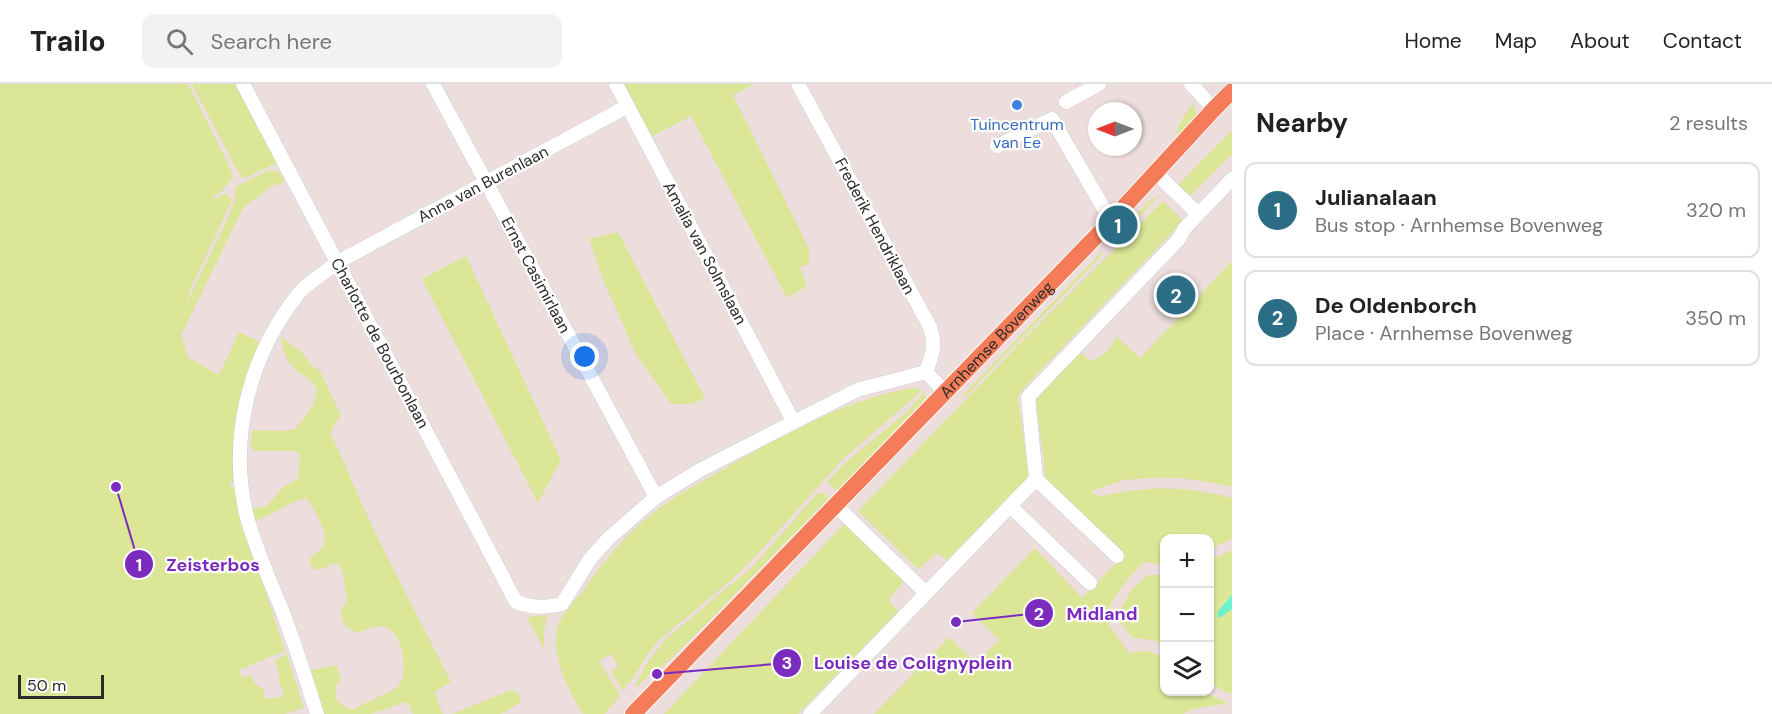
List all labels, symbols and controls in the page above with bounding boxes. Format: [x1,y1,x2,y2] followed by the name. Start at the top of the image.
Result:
[142,14,562,68] search box
[30,23,106,60] text: Trailo
[163,25,196,58] icon: search
[211,27,332,56] text: Search here
[1404,27,1462,55] text: Home
[1495,27,1537,55] text: Map
[1570,27,1630,55] text: About
[1663,27,1742,55] text: Contact
[1010,98,1024,112] marker: Tuincentrum van Ee
[1088,102,1142,156] north arrow
[1256,106,1348,140] text: Nearby
[1669,110,1748,136] text: 2 results
[970,114,1064,153] place label: Tuincentrum van Ee
[414,141,552,227] street label: Anna van Burenlaan
[830,154,920,298] street label: Frederik Hendriklaan
[658,178,752,328] street label: Amalia van Solmslaan
[1315,183,1437,212] text: Julianalaan
[1274,197,1281,223] text: 1
[1686,197,1746,223] text: 320 m
[1098,202,1138,248] pin: 1
[1315,212,1603,238] text: Bus stop · Arnhemse Bovenweg
[497,213,575,337] street label: Ernst Casimirlaan
[326,254,434,432] street label: Charlotte de Bourbonlaan
[1156,272,1196,318] pin: 2
[935,276,1058,402] street label: Arnhemse Bovenweg
[1315,291,1477,320] text: De Oldenborch
[1272,305,1283,331] text: 2
[1685,305,1746,331] text: 350 m
[1315,320,1573,346] text: Place · Arnhemse Bovenweg
[570,342,599,371] your location
[1160,534,1214,696] map controls
[1160,534,1214,588] button: +
[124,546,272,582] callout: Zeisterbos
[136,553,142,577] text: 1
[166,553,260,577] text: Zeisterbos
[1160,588,1214,642] button: −
[1024,595,1149,631] callout: Midland
[1034,602,1044,626] text: 2
[1067,602,1137,626] text: Midland
[1160,642,1214,696] button: layers
[772,645,1024,681] callout: Louise de Colignyplein
[782,651,792,675] text: 3
[814,651,1012,675] text: Louise de Colignyplein
[18,672,104,700] scale bar
[27,675,66,696] text: 50 m

